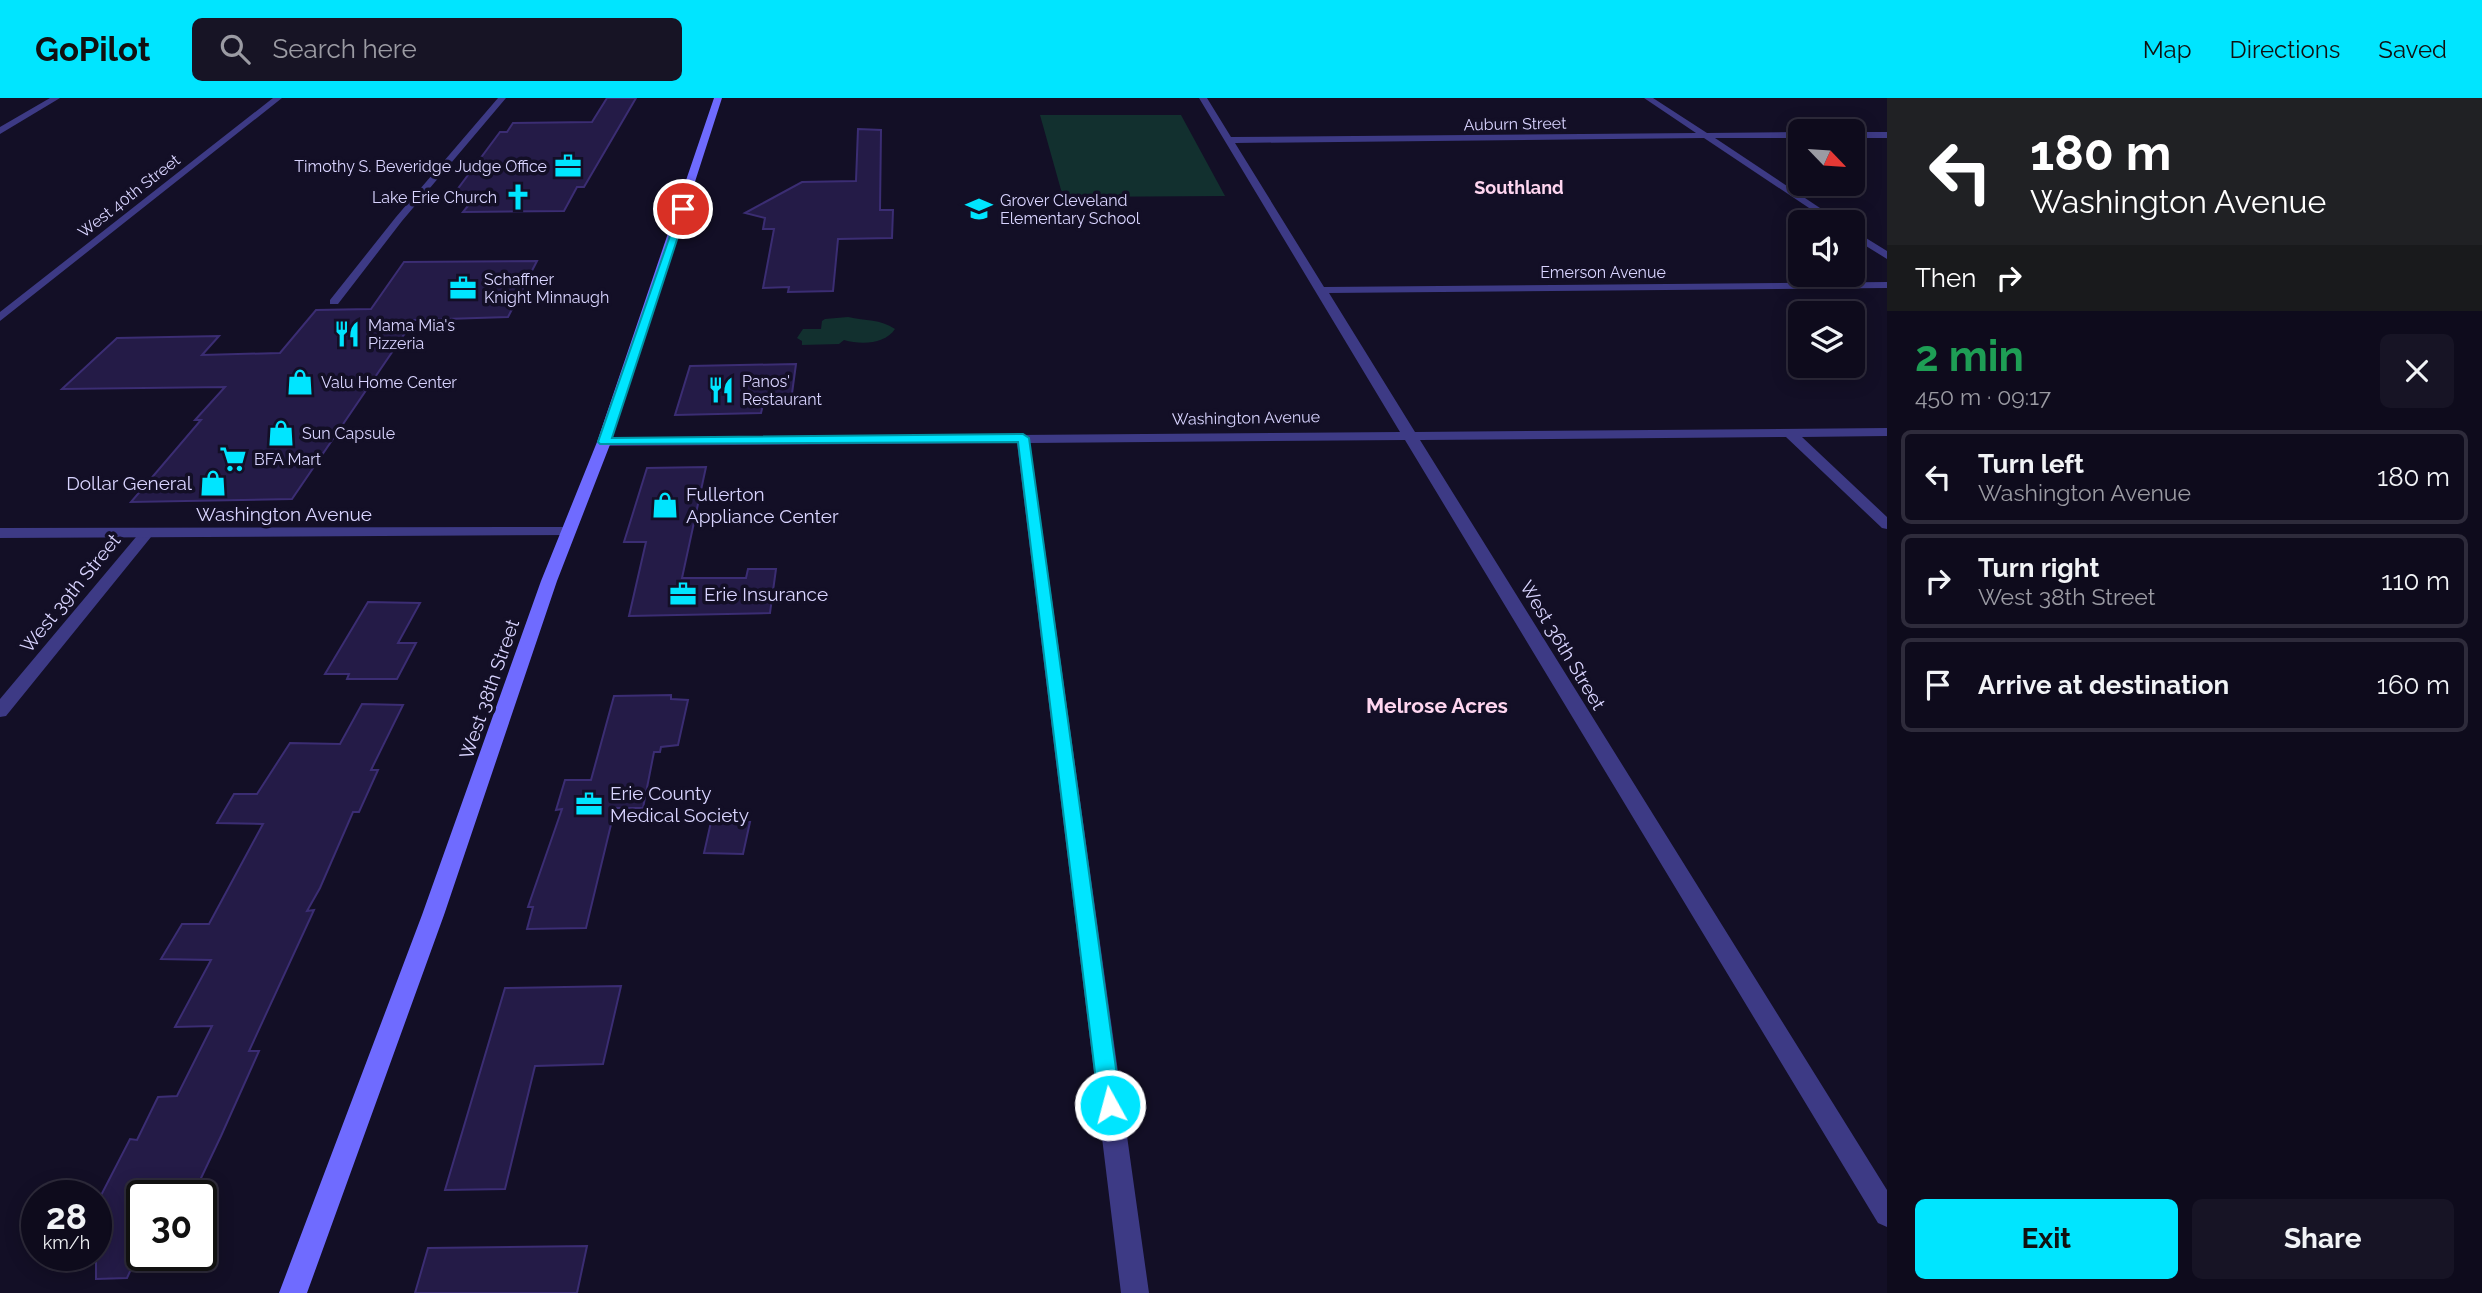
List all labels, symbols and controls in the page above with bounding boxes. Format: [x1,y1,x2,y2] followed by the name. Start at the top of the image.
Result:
[192,18,682,81] search box
[35,30,150,69] text: GoPilot
[216,30,254,68] icon: search
[272,34,417,64] text: Search here
[2143,35,2192,64] text: Map
[2230,35,2340,64] text: Directions
[2378,35,2447,64] text: Saved
[1463,114,1567,134] street label: Auburn Street
[1788,119,1866,196] north arrow
[1788,119,1865,378] map controls
[2030,124,2171,181] text: 180 m
[1915,126,2006,217] icon: left
[74,150,184,242] street label: West 40th Street
[553,151,583,181] office icon: Timothy S. Beveridge Judge Office
[294,157,547,176] place label: Timothy S. Beveridge Judge Office
[1474,177,1564,198] district label: Southland
[653,179,713,239] pin
[503,182,533,212] church icon: Lake Erie Church
[2030,183,2326,220] text: Washington Avenue
[372,188,497,207] place label: Lake Erie Church
[664,190,702,228] icon: arrive
[1000,191,1141,228] place label: Grover Cleveland Elementary School
[964,194,994,224] school or university icon: Grover Cleveland Elementary School
[1788,210,1865,287] button: sound
[1990,259,2028,297] icon: right
[1540,263,1666,282] street label: Emerson Avenue
[1915,263,1976,293] text: Then
[484,270,609,307] place label: Schaffner Knight Minnaugh
[448,273,478,303] office icon: Schaffner Knight Minnaugh
[1788,301,1865,378] button: layers
[368,316,455,353] place label: Mama Mia's Pizzeria
[332,319,362,349] restaurant icon: Mama Mia's Pizzeria
[1915,332,2024,381] text: 2 min
[2380,334,2454,408] button: close
[285,367,315,397] shop icon: Valu Home Center
[742,372,822,409] place label: Panos' Restaurant
[321,373,457,392] place label: Valu Home Center
[706,375,736,405] restaurant icon: Panos' Restaurant
[1915,383,2051,410] text: 450 m · 09:17
[1172,407,1320,429] street label: Washington Avenue
[266,418,296,448] shop icon: Sun Capsule
[302,424,395,443] place label: Sun Capsule
[218,444,248,474] supermarket icon: BFA Mart
[1978,449,2084,479] text: Turn left
[254,450,322,469] place label: BFA Mart
[1919,458,1957,496] icon: left
[2377,462,2450,492] text: 180 m
[198,468,228,498] shop icon: Dollar General
[66,472,193,494] place label: Dollar General
[1978,479,2191,506] text: Washington Avenue
[686,483,839,527] place label: Fullerton Appliance Center
[650,490,680,520] shop icon: Fullerton Appliance Center
[196,503,372,525] street label: Washington Avenue
[15,529,125,657] street label: West 39th Street
[1978,553,2099,583] text: Turn right
[1919,562,1957,600] icon: right
[2381,566,2450,596] text: 110 m
[1516,576,1611,714] street label: West 36th Street
[668,579,698,609] office icon: Erie Insurance
[704,583,828,605] place label: Erie Insurance
[1978,583,2155,610] text: West 38th Street
[455,616,523,762] street label: West 38th Street
[1919,666,1957,704] icon: arrive
[1978,670,2229,700] text: Arrive at destination
[2377,670,2450,700] text: 160 m
[1366,693,1508,718] district label: Melrose Acres
[610,782,749,826] place label: Erie County Medical Society
[574,789,604,819] office icon: Erie County Medical Society
[1073,1068,1147,1142] position arrow
[126,1180,217,1271] speed limit sign: 30
[46,1196,87,1237] text: 28
[1915,1199,2178,1279] button: Exit
[2192,1199,2454,1279] button: Share
[43,1232,90,1253] text: km/h

